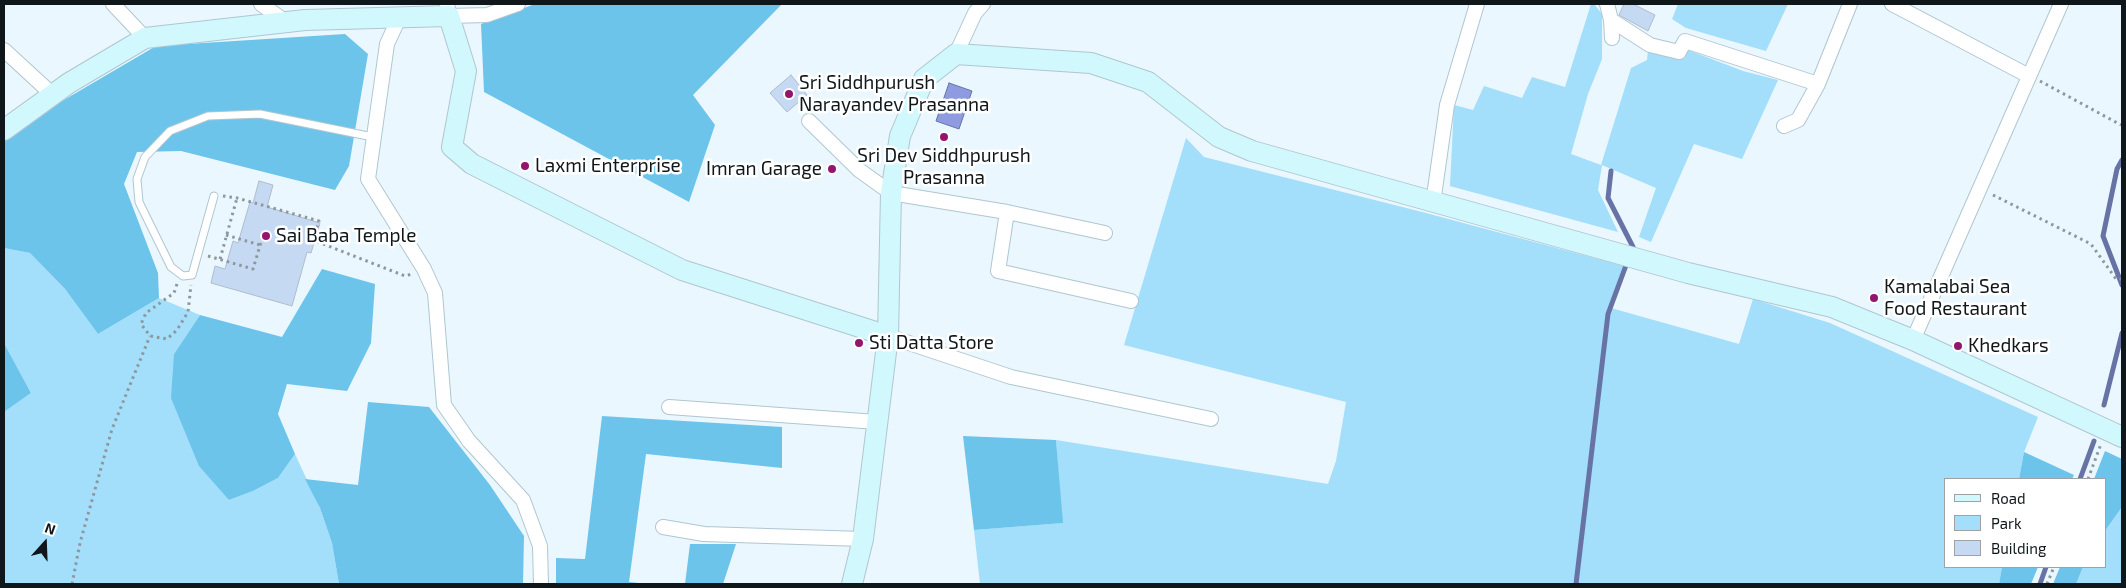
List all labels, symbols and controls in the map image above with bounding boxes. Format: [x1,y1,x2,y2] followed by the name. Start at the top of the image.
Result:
[799,72,989,116] place label: Sri Siddhpurush Narayandev Prasanna
[783,88,795,100] marker: Sri Siddhpurush Narayandev Prasanna
[938,131,950,143] marker: Sri Dev Siddhpurush Prasanna
[857,145,1031,189] place label: Sri Dev Siddhpurush Prasanna
[535,155,681,177] place label: Laxmi Enterprise
[706,158,822,180] place label: Imran Garage
[519,160,531,172] marker: Laxmi Enterprise
[826,163,838,175] marker: Imran Garage
[276,225,416,247] place label: Sai Baba Temple
[260,230,272,242] marker: Sai Baba Temple
[1884,276,2027,320] place label: Kamalabai Sea Food Restaurant
[1868,292,1880,304] marker: Kamalabai Sea Food Restaurant
[869,332,994,354] place label: Sti Datta Store
[1968,335,2049,357] place label: Khedkars
[853,337,865,349] marker: Sti Datta Store
[1952,340,1964,352] marker: Khedkars
[1944,478,2106,568] legend
[1991,489,2026,507] text: Road
[1991,514,2022,532] text: Park
[20,518,70,568] north arrow
[43,519,58,538] text: N
[1991,539,2046,557] text: Building

